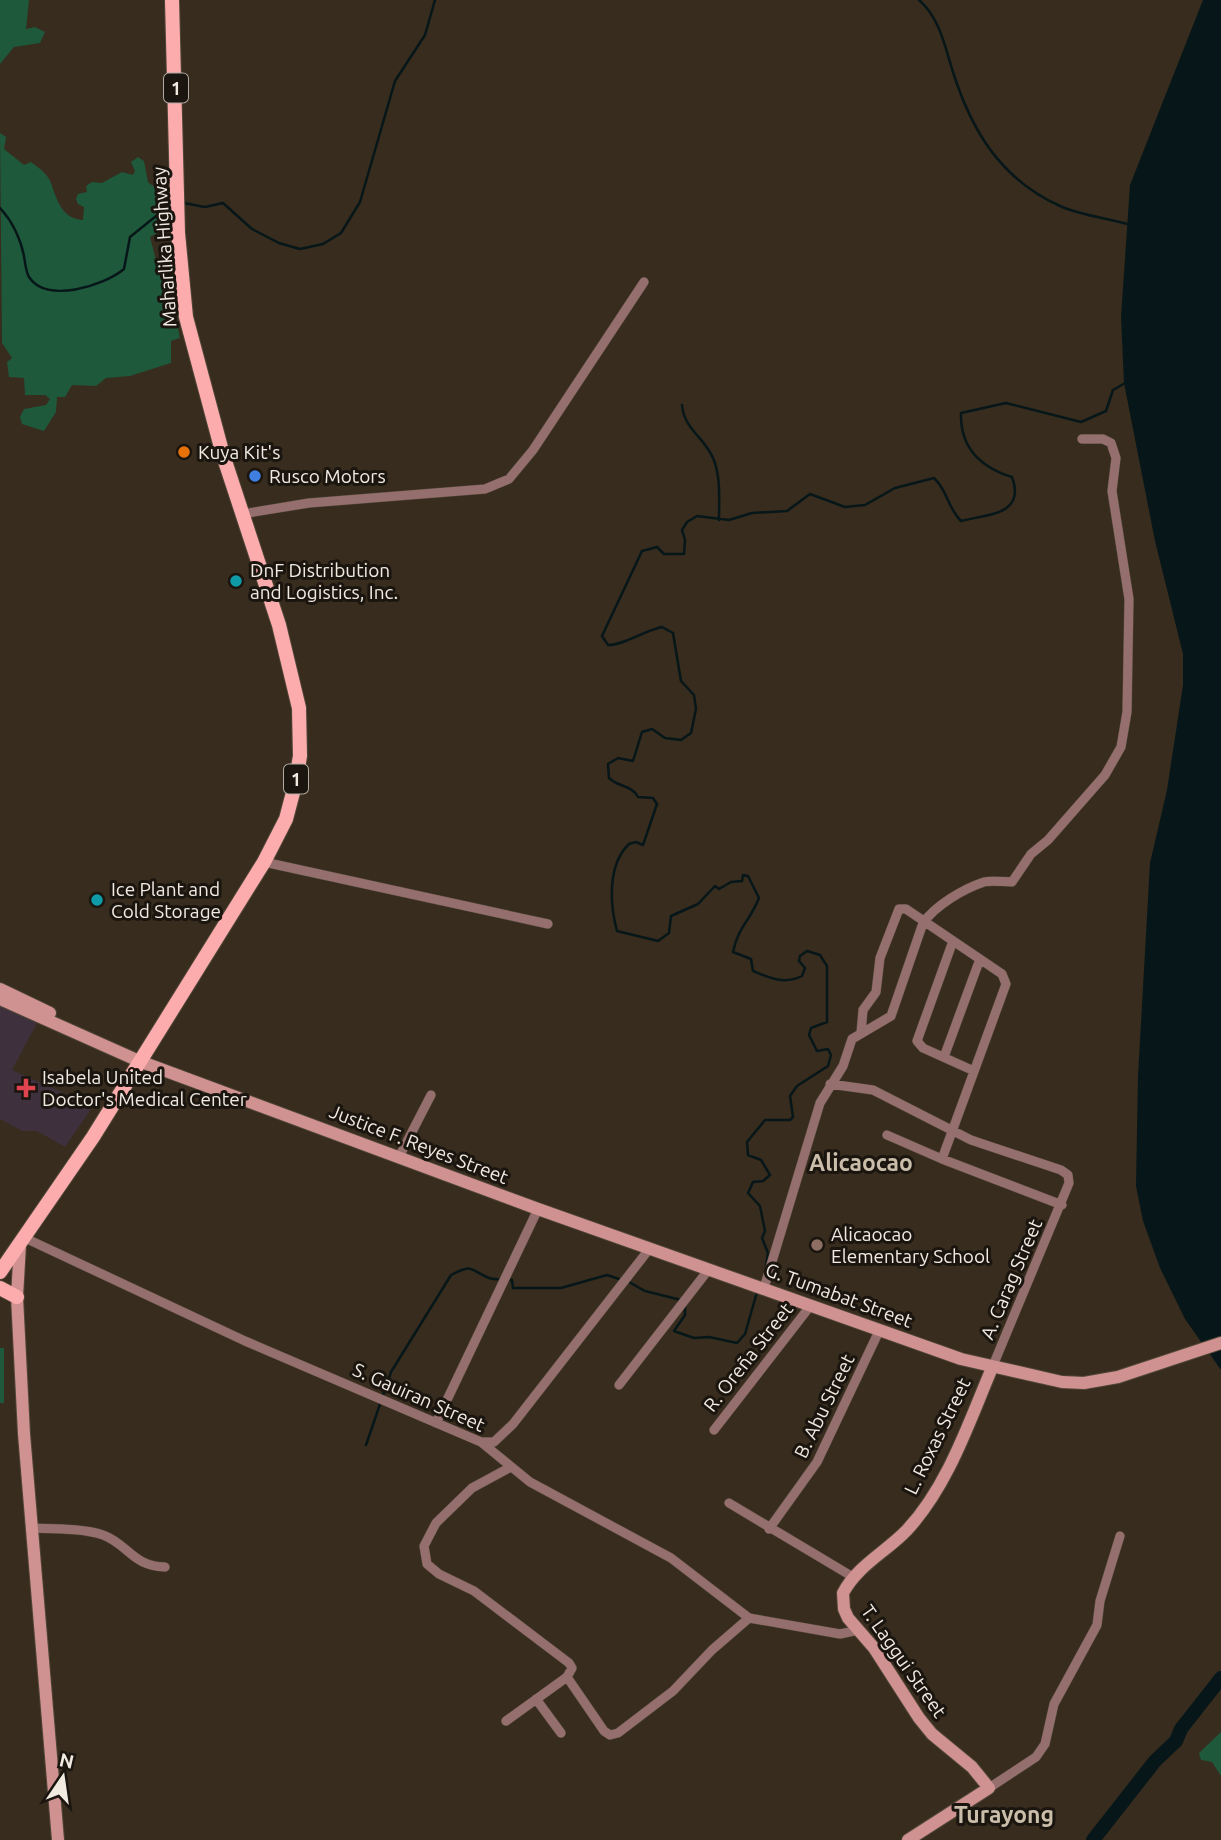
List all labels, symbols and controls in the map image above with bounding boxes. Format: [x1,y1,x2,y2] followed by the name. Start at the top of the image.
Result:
[164,74,188,102] road number: 1
[147,166,181,328] street label: Maharlika Highway
[198,441,280,463] place label: Kuya Kit's
[176,444,192,460] marker: Kuya Kit's
[269,465,386,487] place label: Rusco Motors
[247,468,263,484] marker: Rusco Motors
[250,559,398,603] place label: DnF Distribution and Logistics, Inc.
[228,573,244,589] marker: DnF Distribution and Logistics, Inc.
[284,764,308,794] road number: 1
[111,878,221,922] place label: Ice Plant and Cold Storage
[89,892,105,908] marker: Ice Plant and Cold Storage
[42,1066,247,1110] place label: Isabela United Doctor's Medical Center
[16,1078,36,1098] marker: Isabela United Doctor's Medical Center
[327,1100,512,1188] street label: Justice F. Reyes Street
[809,1150,913,1175] district label: Alicaocao
[976,1215,1046,1342] street label: A. Carag Street
[831,1223,990,1267] place label: Alicaocao Elementary School
[809,1237,825,1253] marker: Alicaocao Elementary School
[763,1258,916,1332] street label: G. Tumabat Street
[699,1298,798,1416] street label: R. Oreña Street
[789,1350,859,1462] street label: B. Abu Street
[350,1358,489,1436] street label: S. Gauiran Street
[899,1374,975,1498] street label: L. Roxas Street
[857,1600,951,1722] street label: T. Laggui Street
[28,1742,98,1812] north arrow
[57,1748,76,1773] text: N
[954,1802,1054,1827] district label: Turayong

